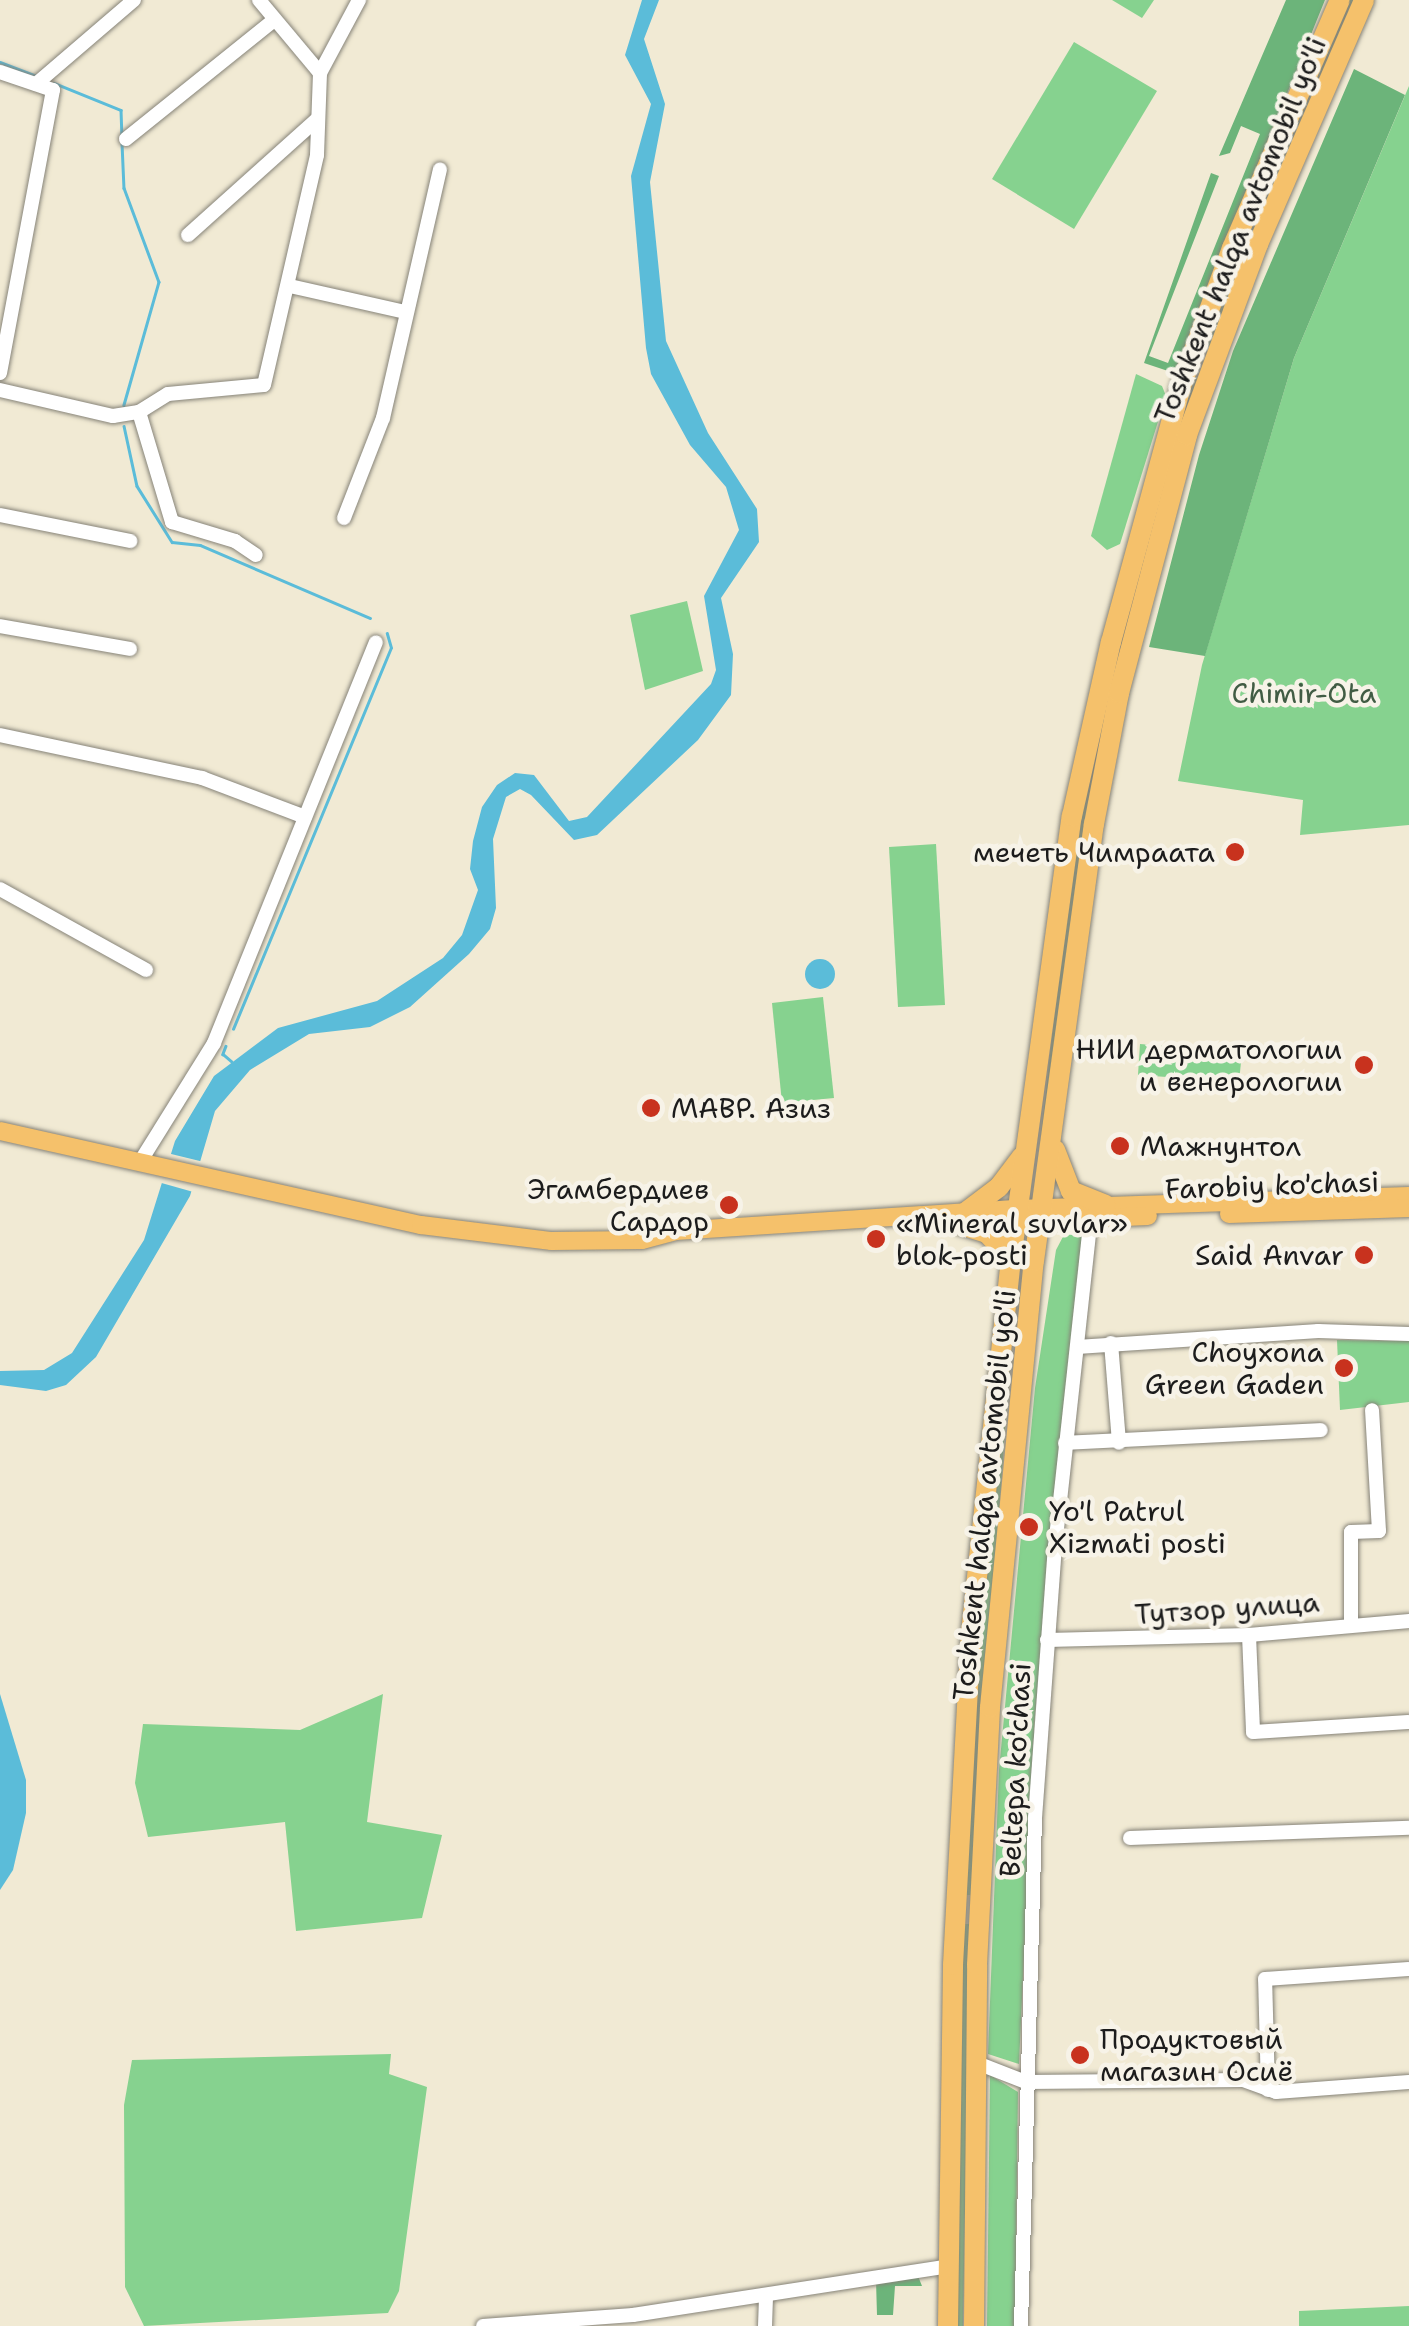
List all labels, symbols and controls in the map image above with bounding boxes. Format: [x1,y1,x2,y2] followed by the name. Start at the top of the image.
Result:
[1147,32,1333,428] street label: Toshkent halqa avtomobil yo'li
[1232,676,1376,710] park label: Chimir-Ota
[973,835,1215,869] place label: мечеть Чимраата
[1224,841,1246,863] marker: мечеть Чимраата
[1075,1032,1342,1098] place label: НИИ дерматологии и венерологии
[1351,1052,1377,1078] marker: НИИ дерматологии и венерологии
[671,1091,831,1125] place label: МАВР. Азиз
[640,1097,662,1119] marker: МАВР. Азиз
[1140,1129,1301,1163] place label: Мажнунтол
[1109,1135,1131,1157] marker: Мажнунтол
[1164,1164,1380,1206] street label: Farobiy ko'chasi
[528,1172,709,1238] place label: Эгамбердиев Сардор
[718,1194,740,1216] marker: Эгамбердиев Сардор
[896,1206,1128,1272] place label: «Mineral suvlar» blok-posti
[865,1228,887,1250] marker: «Mineral suvlar» blok-posti
[1195,1238,1344,1272] place label: Said Anvar
[1353,1244,1375,1266] marker: Said Anvar
[946,1288,1022,1702] street label: Toshkent halqa avtomobil yo'li
[1145,1335,1324,1401] place label: Choyxona Green Gaden
[1333,1357,1355,1379] marker: Choyxona Green Gaden
[1049,1494,1226,1560] place label: Yo'l Patrul Xizmati posti
[1018,1516,1040,1538] marker: Yo'l Patrul Xizmati posti
[1133,1585,1321,1631] street label: Тутзор улица
[993,1662,1037,1878] street label: Beltepa ko'chasi
[1100,2022,1293,2088] place label: Продуктовый магазин Осиё
[1069,2044,1091,2066] marker: Продуктовый магазин Осиё

